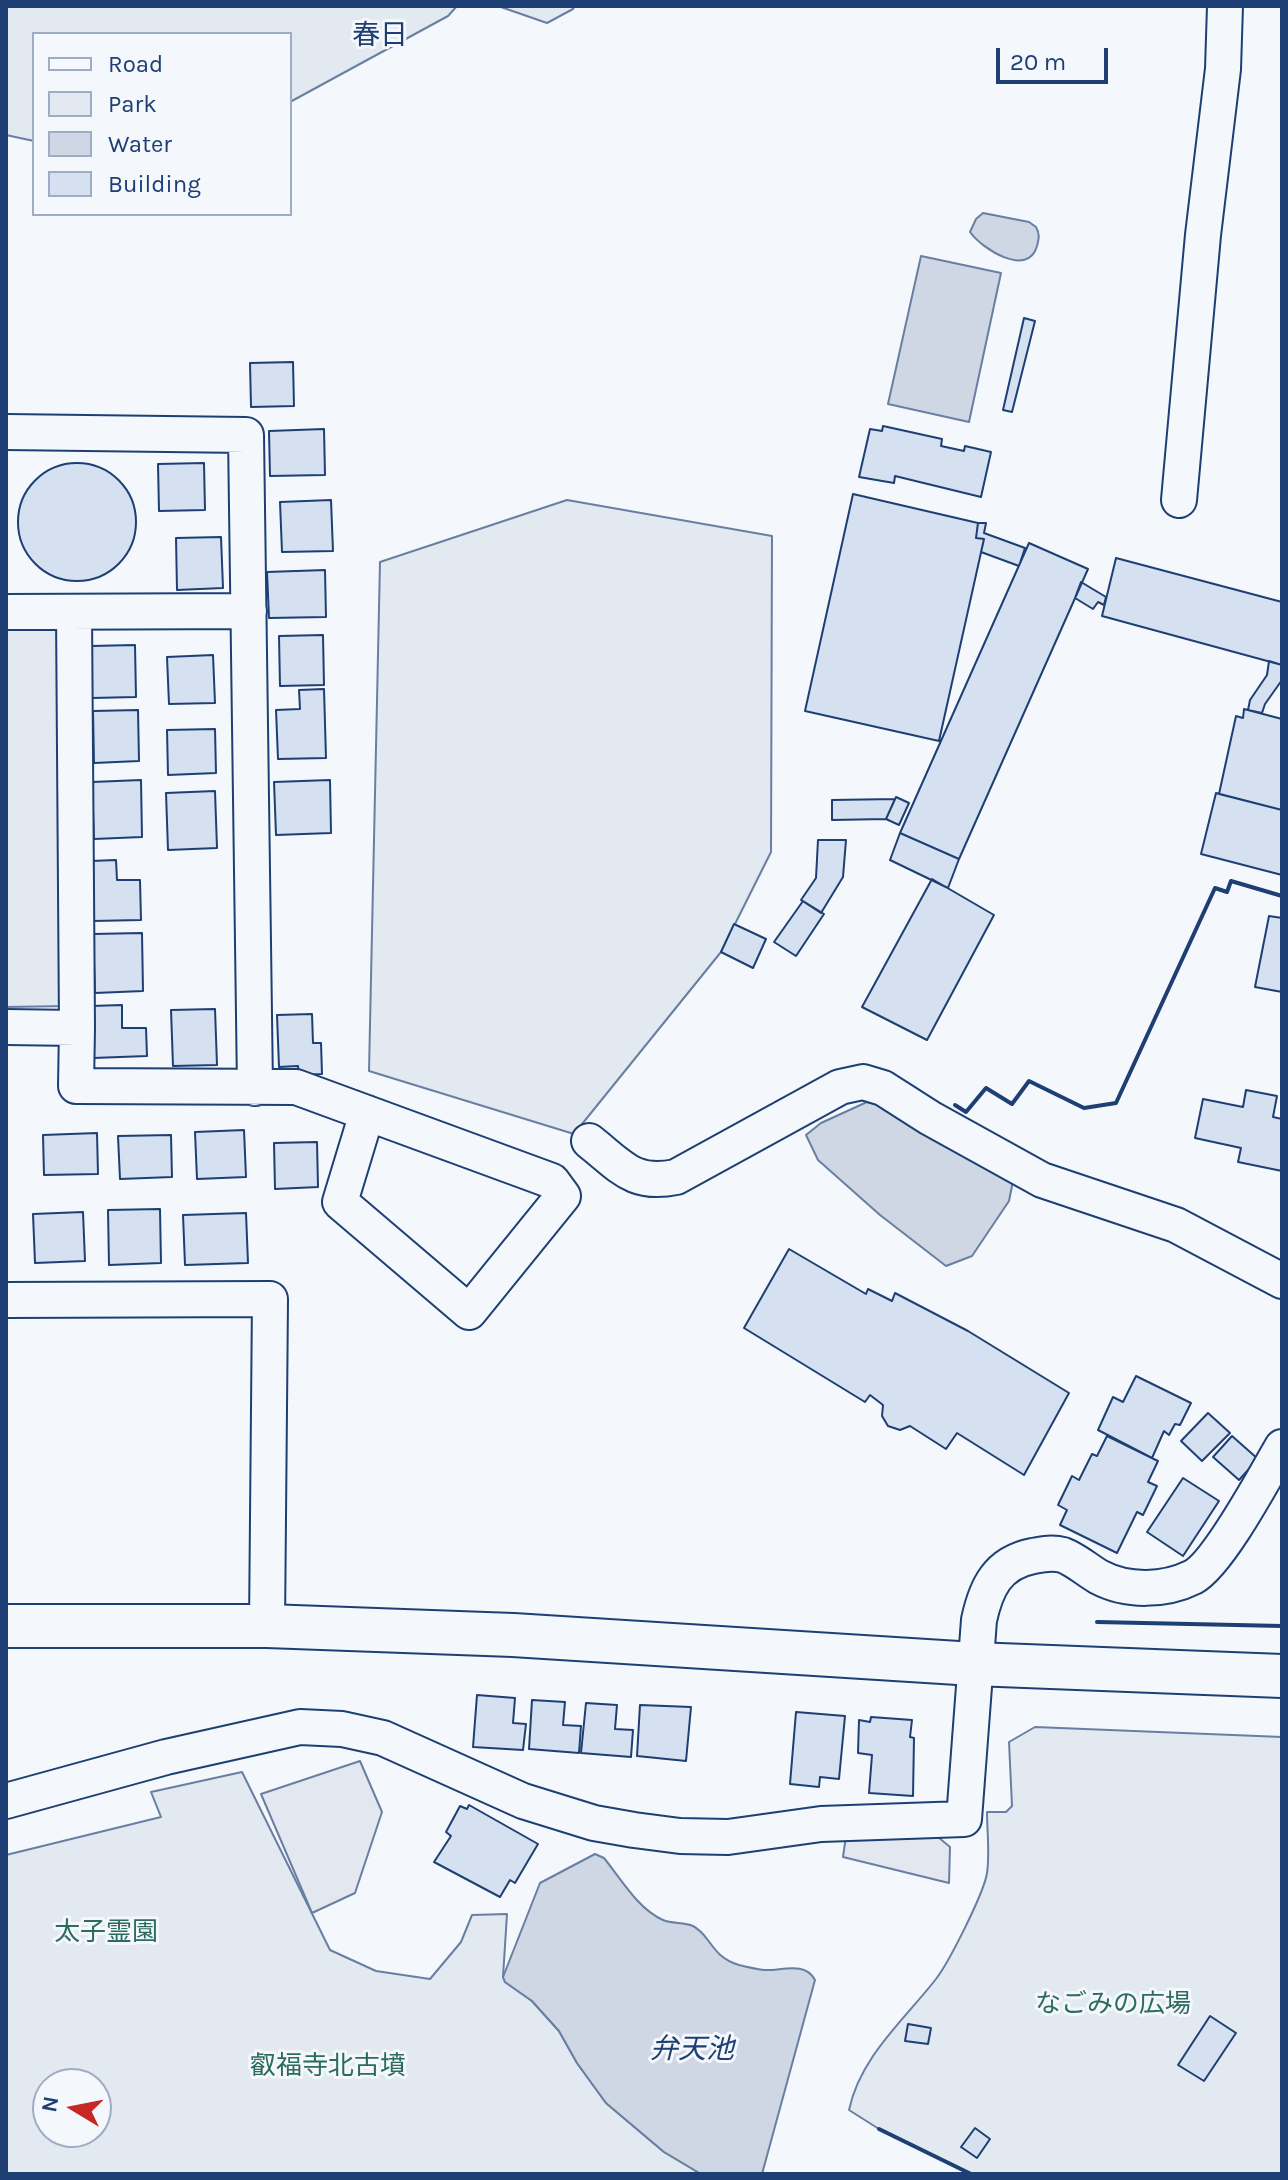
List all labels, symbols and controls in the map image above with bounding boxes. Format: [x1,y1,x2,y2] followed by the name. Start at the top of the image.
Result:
[352,19,408,53] district label: 春日
[32,32,292,216] legend
[1000,32,1112,82] scale bar
[1010,48,1066,76] text: 20 m
[108,50,163,78] text: Road
[108,90,157,118] text: Park
[108,130,172,158] text: Water
[108,170,201,198] text: Building
[54,1917,158,1949] park label: 太子霊園
[1035,1989,1191,2021] park label: なごみの広場
[650,2033,734,2067] water label: 弁天池
[250,2051,406,2083] park label: 叡福寺北古墳
[32,2068,112,2148] north arrow
[36,2094,65,2114] text: N

